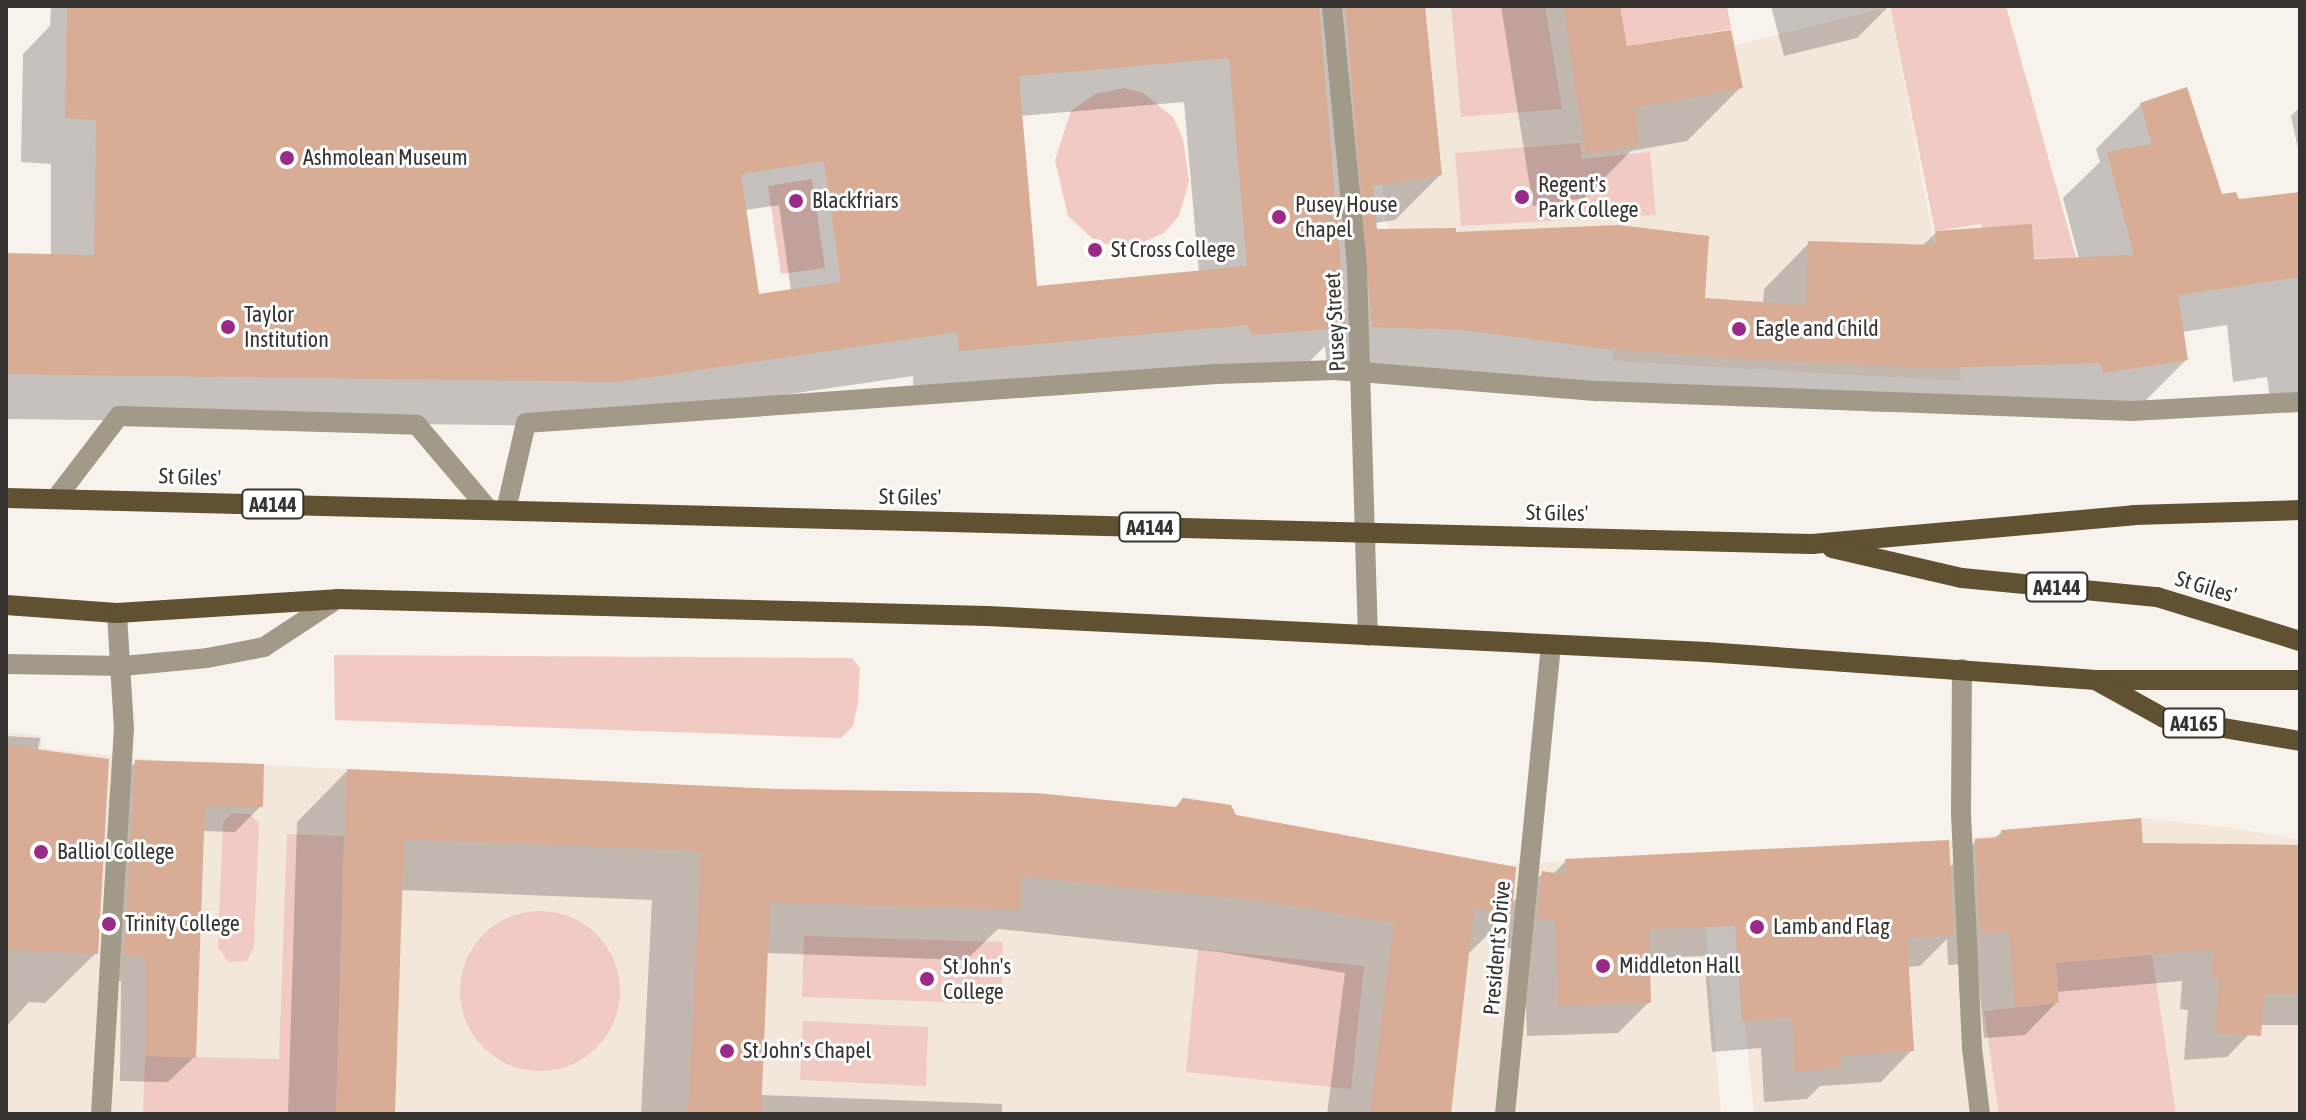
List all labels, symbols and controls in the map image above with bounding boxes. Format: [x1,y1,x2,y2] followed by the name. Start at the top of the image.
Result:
[303,145,467,171] place label: Ashmolean Museum
[278,149,296,167] marker: Ashmolean Museum
[1538,171,1638,222] place label: Regent's Park College
[812,188,898,214] place label: Blackfriars
[1513,188,1531,206] marker: Regent's Park College
[1295,191,1398,242] place label: Pusey House Chapel
[787,192,805,210] marker: Blackfriars
[1270,208,1288,226] marker: Pusey House Chapel
[1111,237,1236,263] place label: St Cross College
[1086,241,1104,259] marker: St Cross College
[1319,272,1351,372] street label: Pusey Street
[244,301,329,352] place label: Taylor Institution
[1755,316,1879,342] place label: Eagle and Child
[219,318,237,336] marker: Taylor Institution
[1730,320,1748,338] marker: Eagle and Child
[158,463,222,491] street label: St Giles'
[879,483,941,511] street label: St Giles'
[241,488,305,520] road number: A4144
[1526,499,1588,527] street label: St Giles'
[1118,511,1182,543] road number: A4144
[2172,565,2240,609] street label: St Giles'
[2025,571,2089,603] road number: A4144
[2162,707,2226,739] road number: A4165
[57,839,174,865] place label: Balliol College
[32,843,50,861] marker: Balliol College
[1478,880,1516,1016] street label: President's Drive
[125,911,240,937] place label: Trinity College
[1773,914,1890,940] place label: Lamb and Flag
[100,915,118,933] marker: Trinity College
[1748,918,1766,936] marker: Lamb and Flag
[943,953,1011,1004] place label: St John's College
[1619,953,1740,979] place label: Middleton Hall
[1594,957,1612,975] marker: Middleton Hall
[918,970,936,988] marker: St John's College
[743,1038,871,1064] place label: St John's Chapel
[718,1042,736,1060] marker: St John's Chapel

